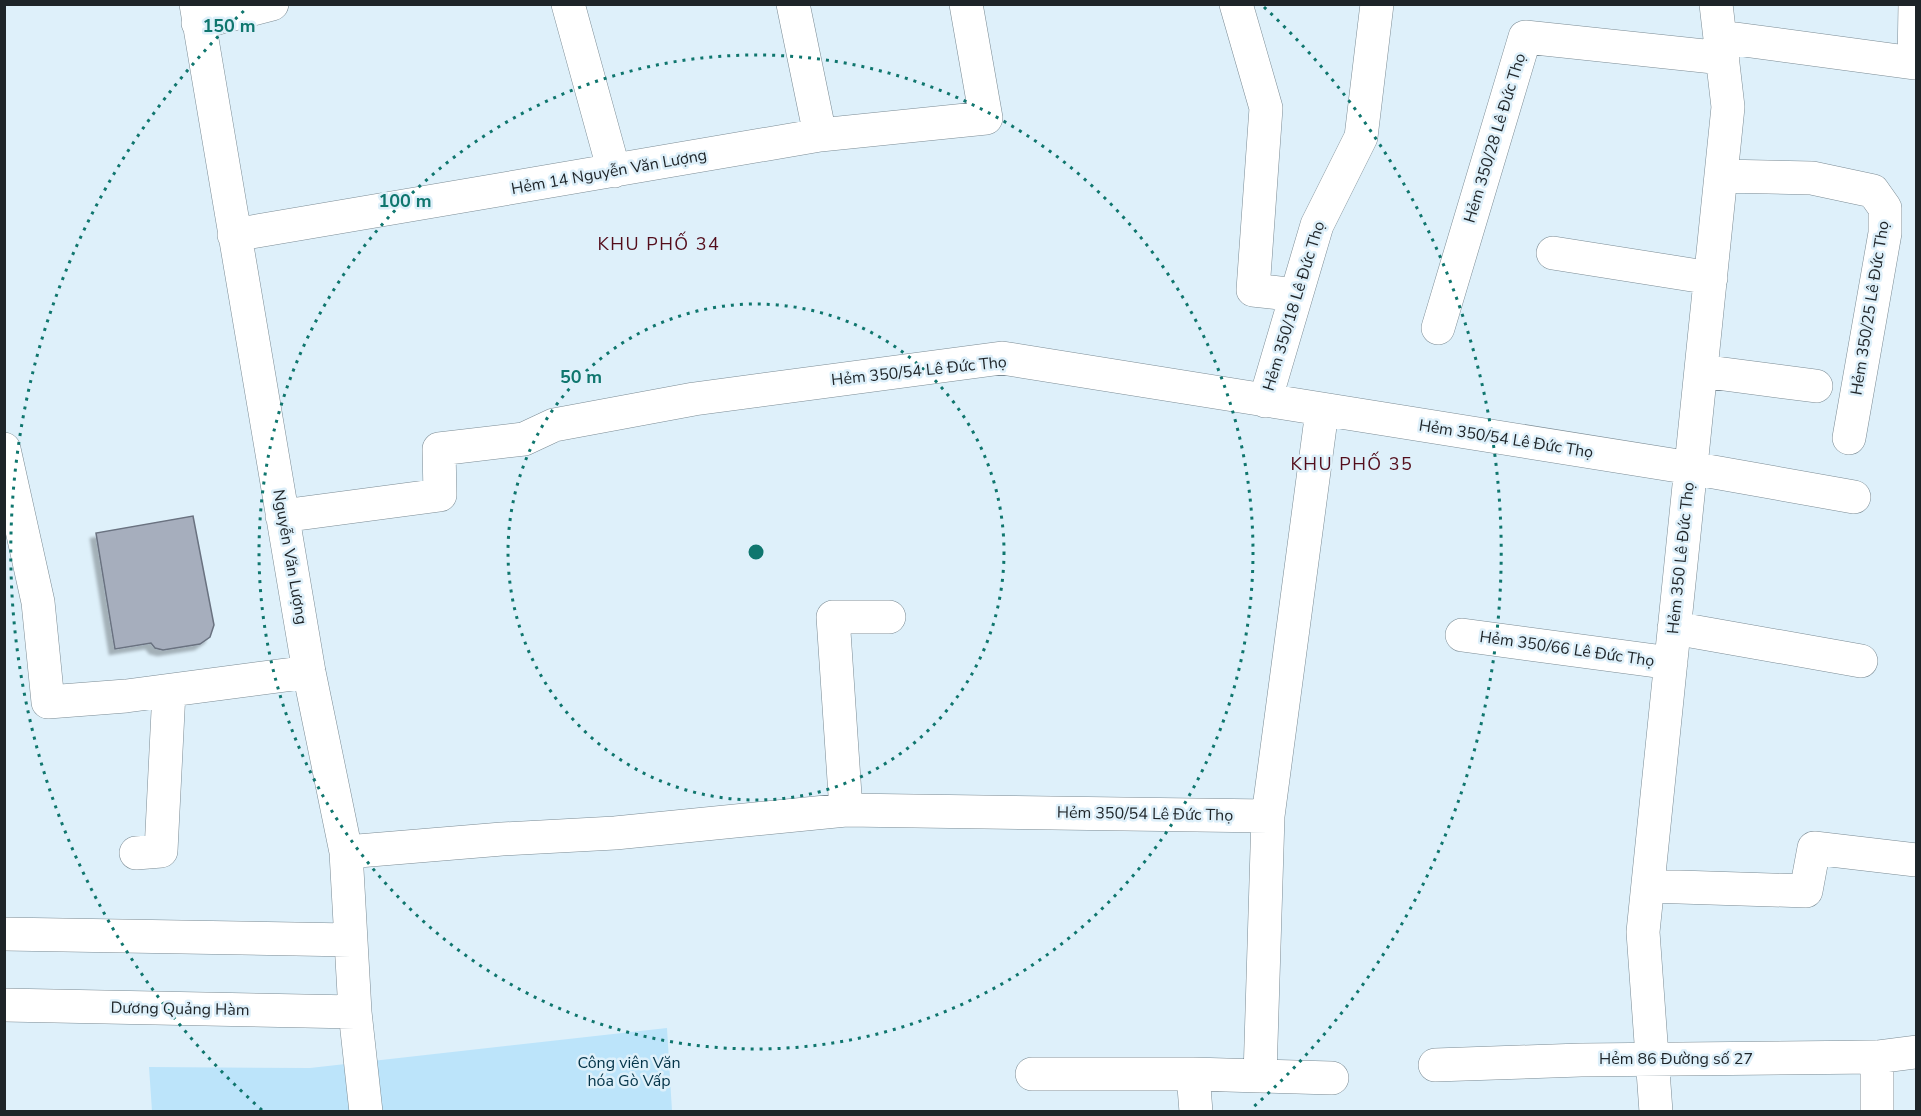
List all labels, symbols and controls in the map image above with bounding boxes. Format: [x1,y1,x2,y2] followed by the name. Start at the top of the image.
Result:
[202,14,256,38] text: 150 m
[1459,50,1531,226] street label: Hẻm 350/28 Lê Đức Thọ
[509,144,709,200] street label: Hẻm 14 Nguyễn Văn Lượng
[378,189,432,213] text: 100 m
[1258,218,1330,394] street label: Hẻm 350/18 Lê Đức Thọ
[1845,219,1895,397] street label: Hẻm 350/25 Lê Đức Thọ
[598,231,720,256] district label: KHU PHỐ 34
[830,351,1008,391] street label: Hẻm 350/54 Lê Đức Thọ
[560,365,602,389] text: 50 m
[1417,414,1595,464] street label: Hẻm 350/54 Lê Đức Thọ
[1291,451,1413,476] district label: KHU PHỐ 35
[1662,481,1700,635] street label: Hẻm 350 Lê Đức Thọ
[267,488,313,626] street label: Nguyễn Văn Lượng
[746,542,766,562] centre of rings
[1478,626,1656,672] street label: Hẻm 350/66 Lê Đức Thọ
[1057,801,1233,827] street label: Hẻm 350/54 Lê Đức Thọ
[110,997,250,1021] street label: Dương Quảng Hàm
[1599,1048,1753,1070] street label: Hẻm 86 Đường số 27
[577,1052,681,1092] park label: Công viên Văn hóa Gò Vấp

